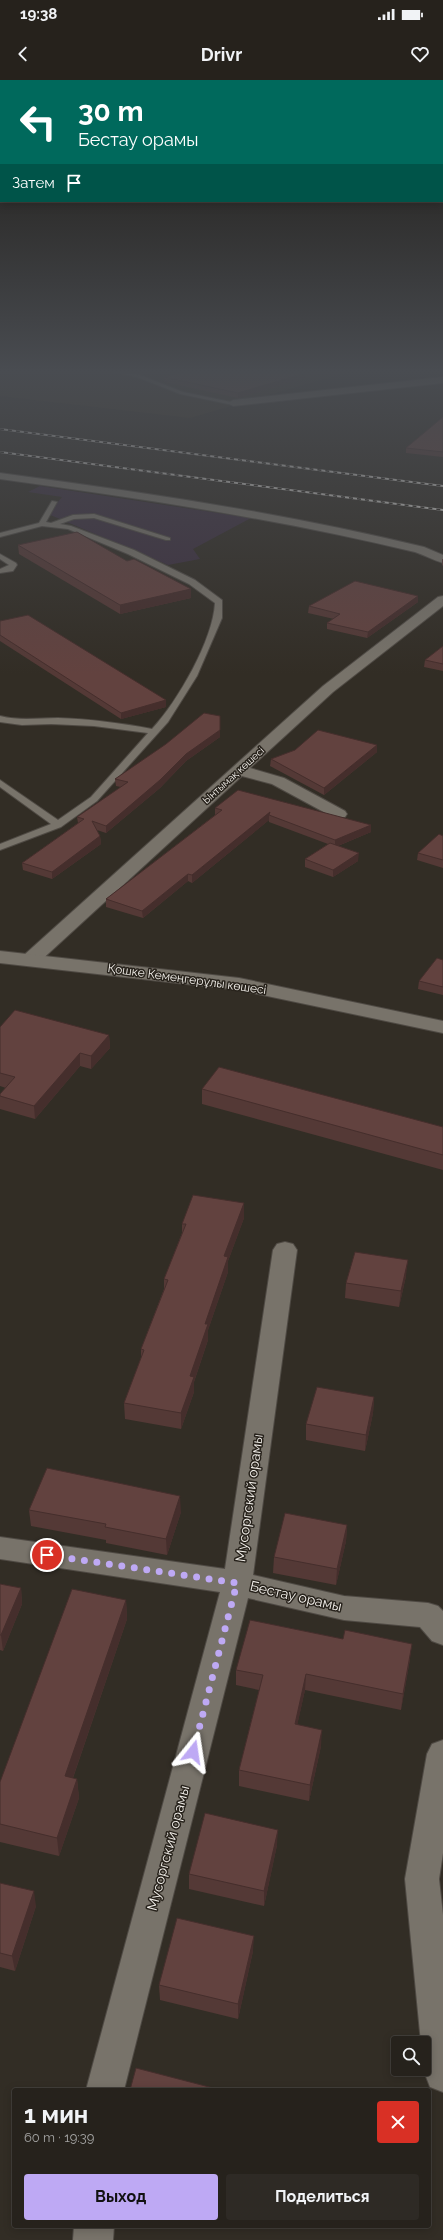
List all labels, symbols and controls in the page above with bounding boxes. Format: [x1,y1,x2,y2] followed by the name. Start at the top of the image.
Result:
[20,5,57,23] text: 19:38
[12,43,34,65] icon: back
[409,43,431,65] icon: heart
[201,44,242,65] text: Drivr
[78,95,144,128] text: 30 m
[12,96,64,148] icon: left
[78,129,199,150] text: Бестау орамы
[63,172,85,194] icon: arrive
[12,174,55,192] text: Затем
[200,745,266,806] street label: Ынтымақ көшесі
[107,961,267,997] street label: Қошке Кемеңгерұлы көшесі
[232,1433,266,1563] street label: Мусоргский орамы
[30,1538,64,1572] pin
[36,1544,58,1566] icon: arrive
[249,1578,343,1614] street label: Бестау орамы
[172,1731,214,1773] position arrow
[144,1784,192,1912] street label: Мусоргский орамы
[391,2036,431,2076] map controls
[391,2036,431,2076] button: search
[24,2100,88,2129] text: 1 мин
[377,2101,419,2143] button: close
[24,2130,94,2145] text: 60 m · 19:39
[24,2174,218,2220] button: Выход
[226,2174,419,2220] button: Поделиться

